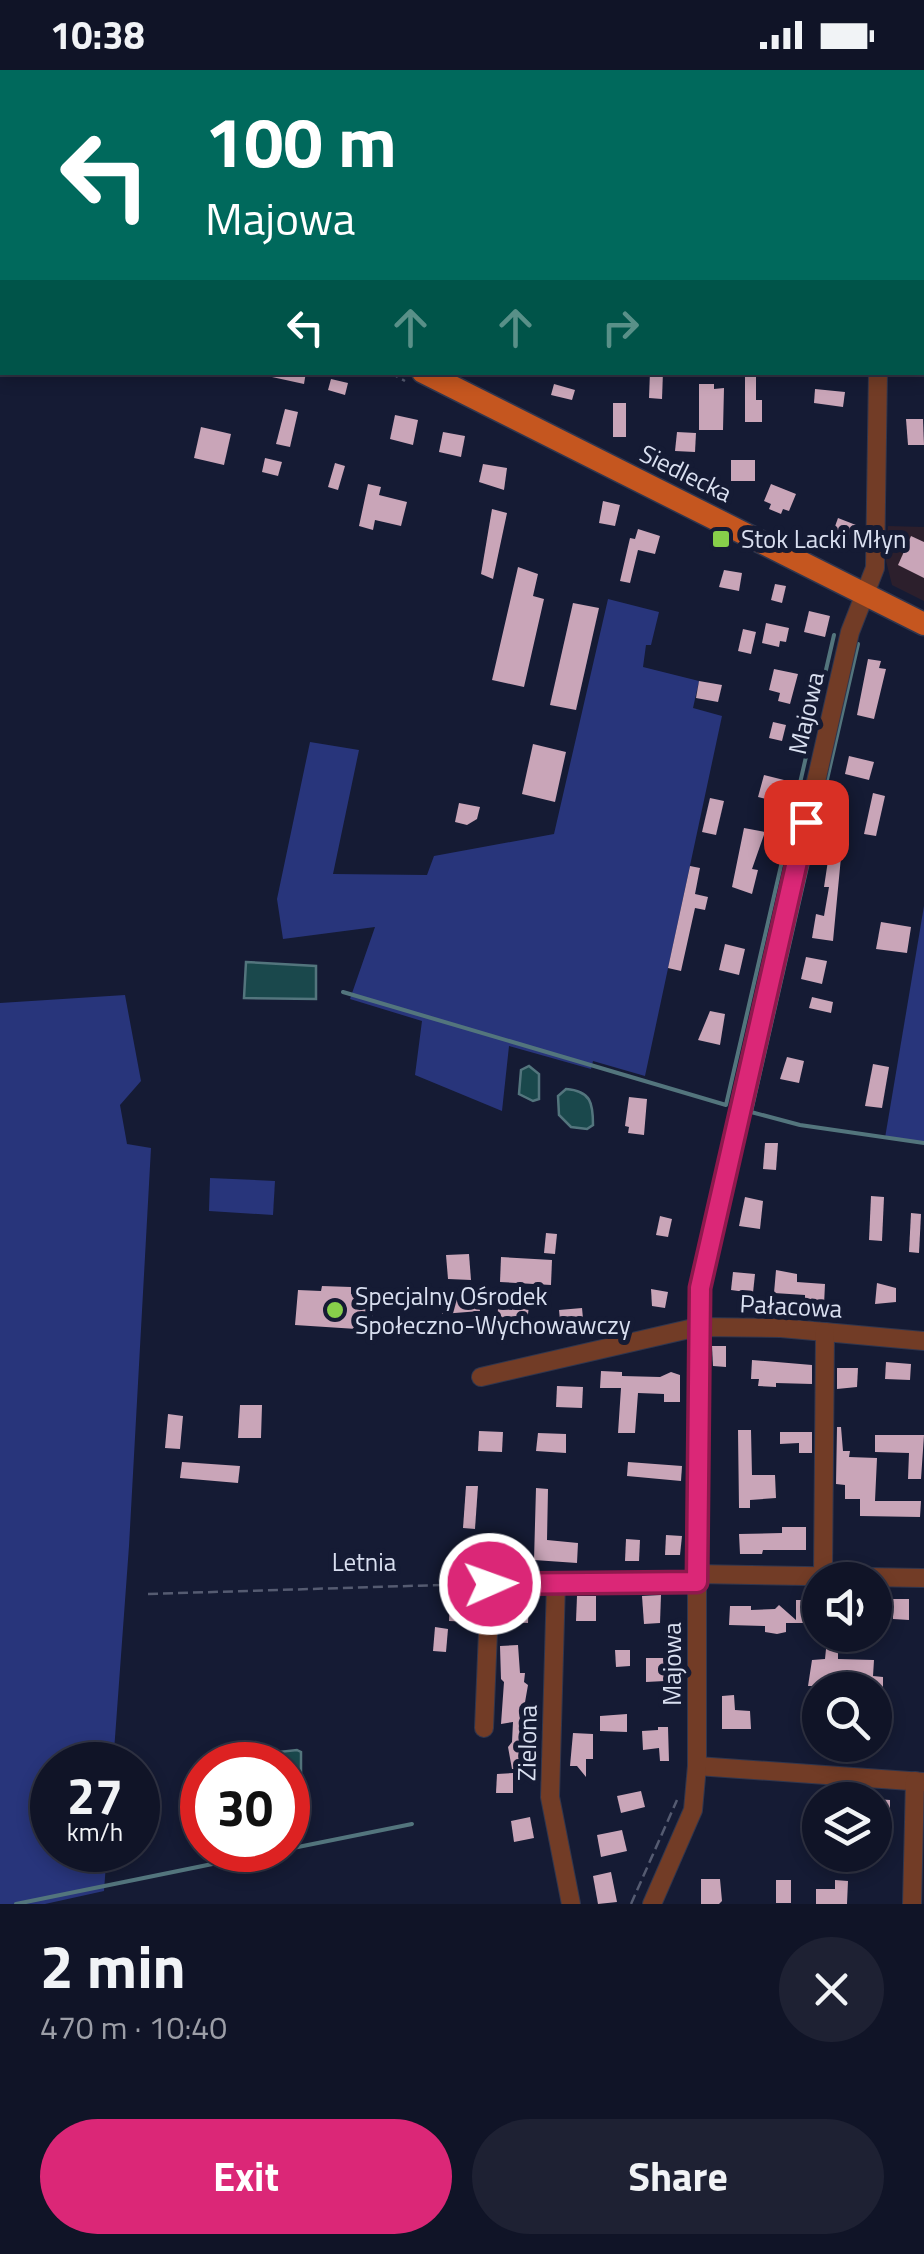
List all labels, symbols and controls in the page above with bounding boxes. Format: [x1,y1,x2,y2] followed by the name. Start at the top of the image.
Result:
[50,6,145,64] text: 10:38
[205,88,397,194] text: 100 m
[40,110,170,240] icon: left
[205,184,355,252] text: Majowa
[278,300,333,355] icon: left
[383,300,438,355] icon: ahead
[488,300,543,355] icon: ahead
[593,300,648,355] icon: right
[633,434,739,512] street label: Siedlecka
[741,520,906,558] place label: Stok Lacki Młyn
[710,528,732,550] marker: Stok Lacki Młyn
[778,668,834,758] street label: Majowa
[764,780,849,865] pin
[779,795,834,850] icon: arrive
[355,1277,631,1344] place label: Specjalny Ośrodek Społeczno-Wychowawczy
[739,1284,844,1328] street label: Pałacowa
[324,1299,346,1321] marker: Specjalny Ośrodek Społeczno-Wychowawczy
[438,1532,542,1636] position arrow
[332,1543,397,1581] street label: Letnia
[802,1562,892,1872] map controls
[802,1562,892,1652] button: sound
[653,1622,691,1706] street label: Majowa
[802,1672,892,1762] button: search
[507,1704,547,1782] street label: Zielona
[180,1742,310,1872] speed limit sign: 30
[67,1757,123,1833] text: 27
[802,1782,892,1872] button: layers
[67,1813,123,1851] text: km/h
[40,1920,186,2011] text: 2 min
[779,1937,884,2042] button: close
[40,2003,227,2051] text: 470 m · 10:40
[40,2119,452,2234] button: Exit
[472,2119,884,2234] button: Share

